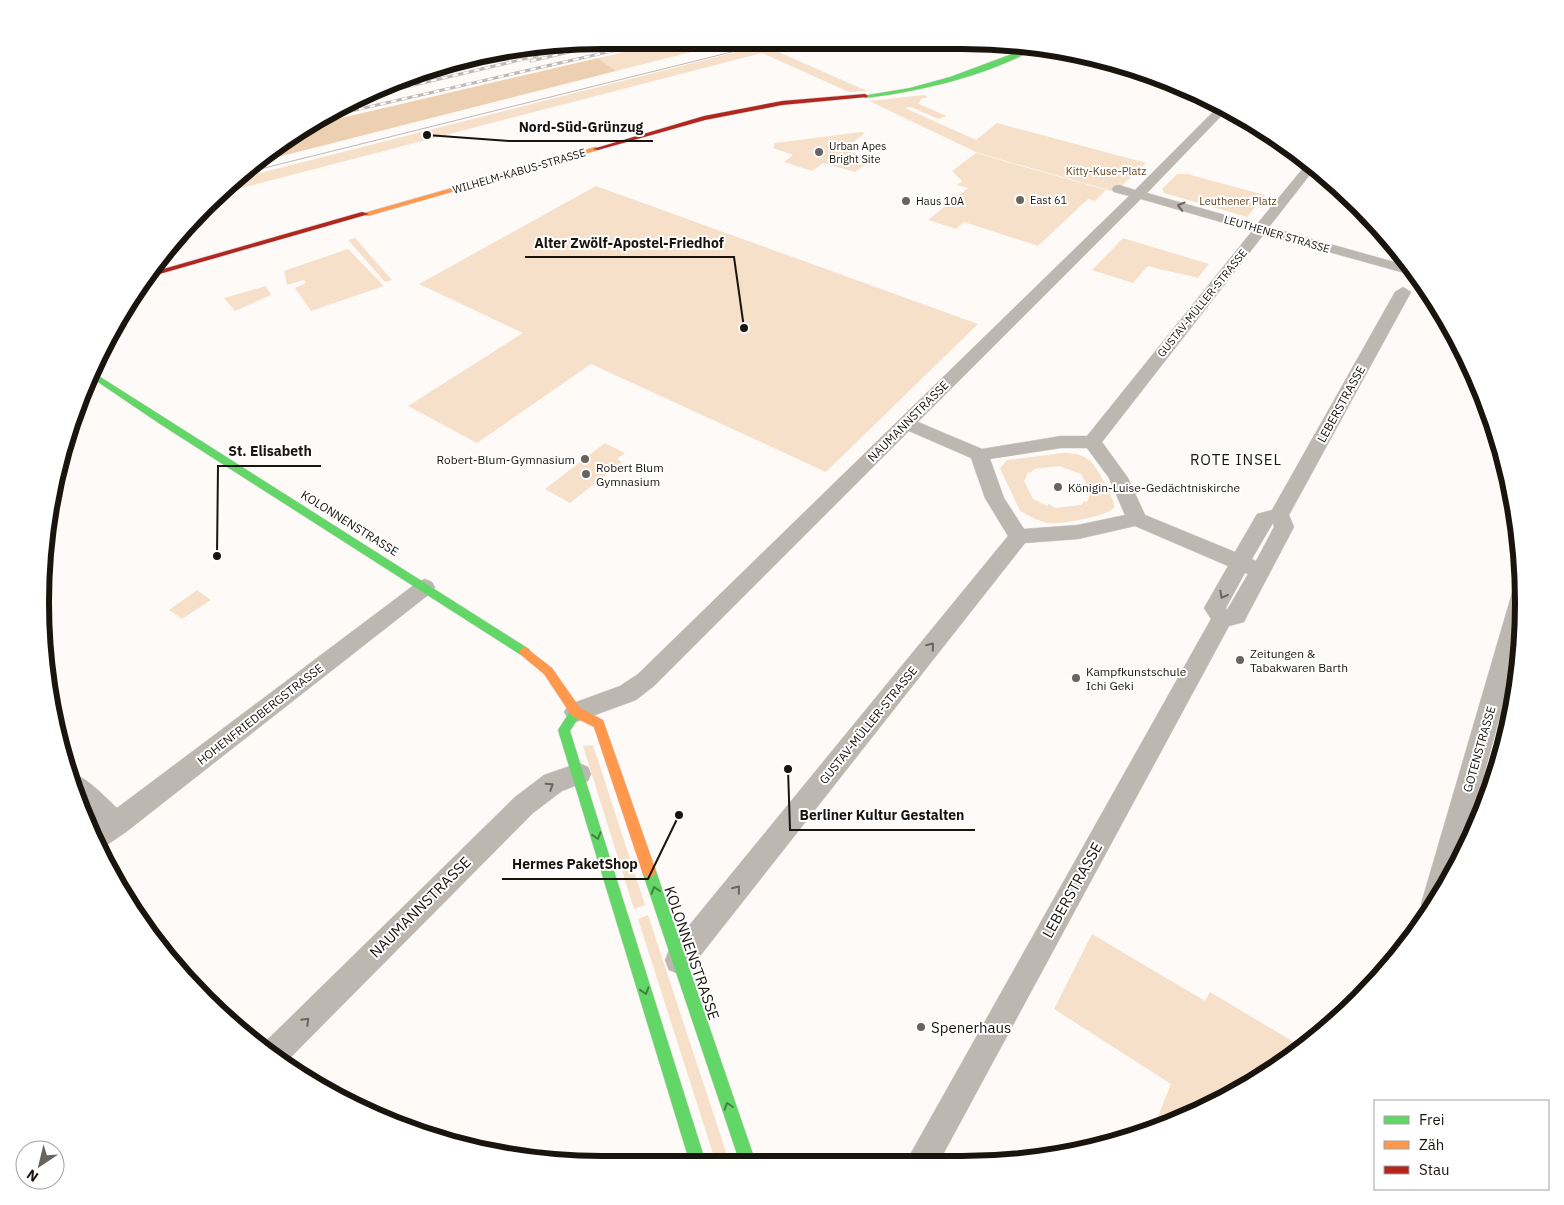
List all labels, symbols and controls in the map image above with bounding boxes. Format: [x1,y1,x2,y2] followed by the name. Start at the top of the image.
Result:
[509,112,653,141] callout: Nord-Süd-Grünzug
[519,118,644,136] text: Nord-Süd-Grünzug
[829,139,886,166] place label: Urban Apes Bright Site
[451,145,587,197] street label: WILHELM-KABUS-STRASSE
[813,146,825,158] marker: Urban Apes Bright Site
[1066,164,1146,178] park label: Kitty-Kuse-Platz
[1030,193,1068,207] place label: East 61
[916,194,964,208] place label: Haus 10A
[1014,194,1026,206] marker: East 61
[1199,194,1277,208] park label: Leuthener Platz
[900,195,912,207] marker: Haus 10A
[1178,202,1186,212] one-way arrow
[1222,212,1332,256] street label: LEUTHENER STRASSE
[525,228,734,257] callout: Alter Zwölf-Apostel-Friedhof
[534,234,724,252] text: Alter Zwölf-Apostel-Friedhof
[1154,246,1250,360] street label: GUSTAV-MÜLLER-STRASSE
[1314,363,1368,445] street label: LEBERSTRASSE
[864,377,952,465] street label: NAUMANNSTRASSE
[218,437,321,466] callout: St. Elisabeth
[228,442,312,460] text: St. Elisabeth
[1190,450,1282,469] district label: ROTE INSEL
[436,452,575,467] place label: Robert-Blum-Gymnasium
[579,453,591,465] marker: Robert-Blum-Gymnasium
[596,460,664,489] place label: Robert Blum Gymnasium
[580,468,592,480] marker: Robert Blum Gymnasium
[1068,480,1241,495] place label: Königin-Luise-Gedächtniskirche
[1052,481,1064,493] marker: Königin-Luise-Gedächtniskirche
[298,487,402,559] street label: KOLONNENSTRASSE
[1219,589,1229,598] one-way arrow
[925,643,933,652] one-way arrow
[1250,646,1348,675] place label: Zeitungen & Tabakwaren Barth
[1234,654,1246,666] marker: Zeitungen & Tabakwaren Barth
[194,660,326,768] street label: HOHENFRIEDBERGSTRASSE
[816,663,920,787] street label: GUSTAV-MÜLLER-STRASSE
[1086,664,1187,693] place label: Kampfkunstschule Ichi Geki
[1070,672,1082,684] marker: Kampfkunstschule Ichi Geki
[1460,704,1498,794] street label: GOTENSTRASSE
[544,783,554,792] one-way arrow
[790,801,975,830] callout: Berliner Kultur Gestalten
[800,806,964,824] text: Berliner Kultur Gestalten
[592,831,602,839] one-way arrow
[1038,839,1106,941] street label: LEBERSTRASSE
[502,850,648,879] callout: Hermes PaketShop
[365,852,475,962] street label: NAUMANNSTRASSE
[512,855,638,873] text: Hermes PaketShop
[660,884,724,1022] street label: KOLONNENSTRASSE
[732,886,740,895] one-way arrow
[650,887,660,895] one-way arrow
[640,986,650,995] one-way arrow
[300,1018,309,1027] one-way arrow
[931,1018,1011,1037] place label: Spenerhaus
[915,1021,927,1033] marker: Spenerhaus
[1374,1100,1549,1190] legend
[723,1102,733,1111] one-way arrow
[1419,1110,1445,1129] text: Frei
[1419,1135,1444,1154] text: Zäh
[15,1140,65,1190] north arrow
[1419,1160,1450,1179] text: Stau
[23,1165,42,1186] text: N

